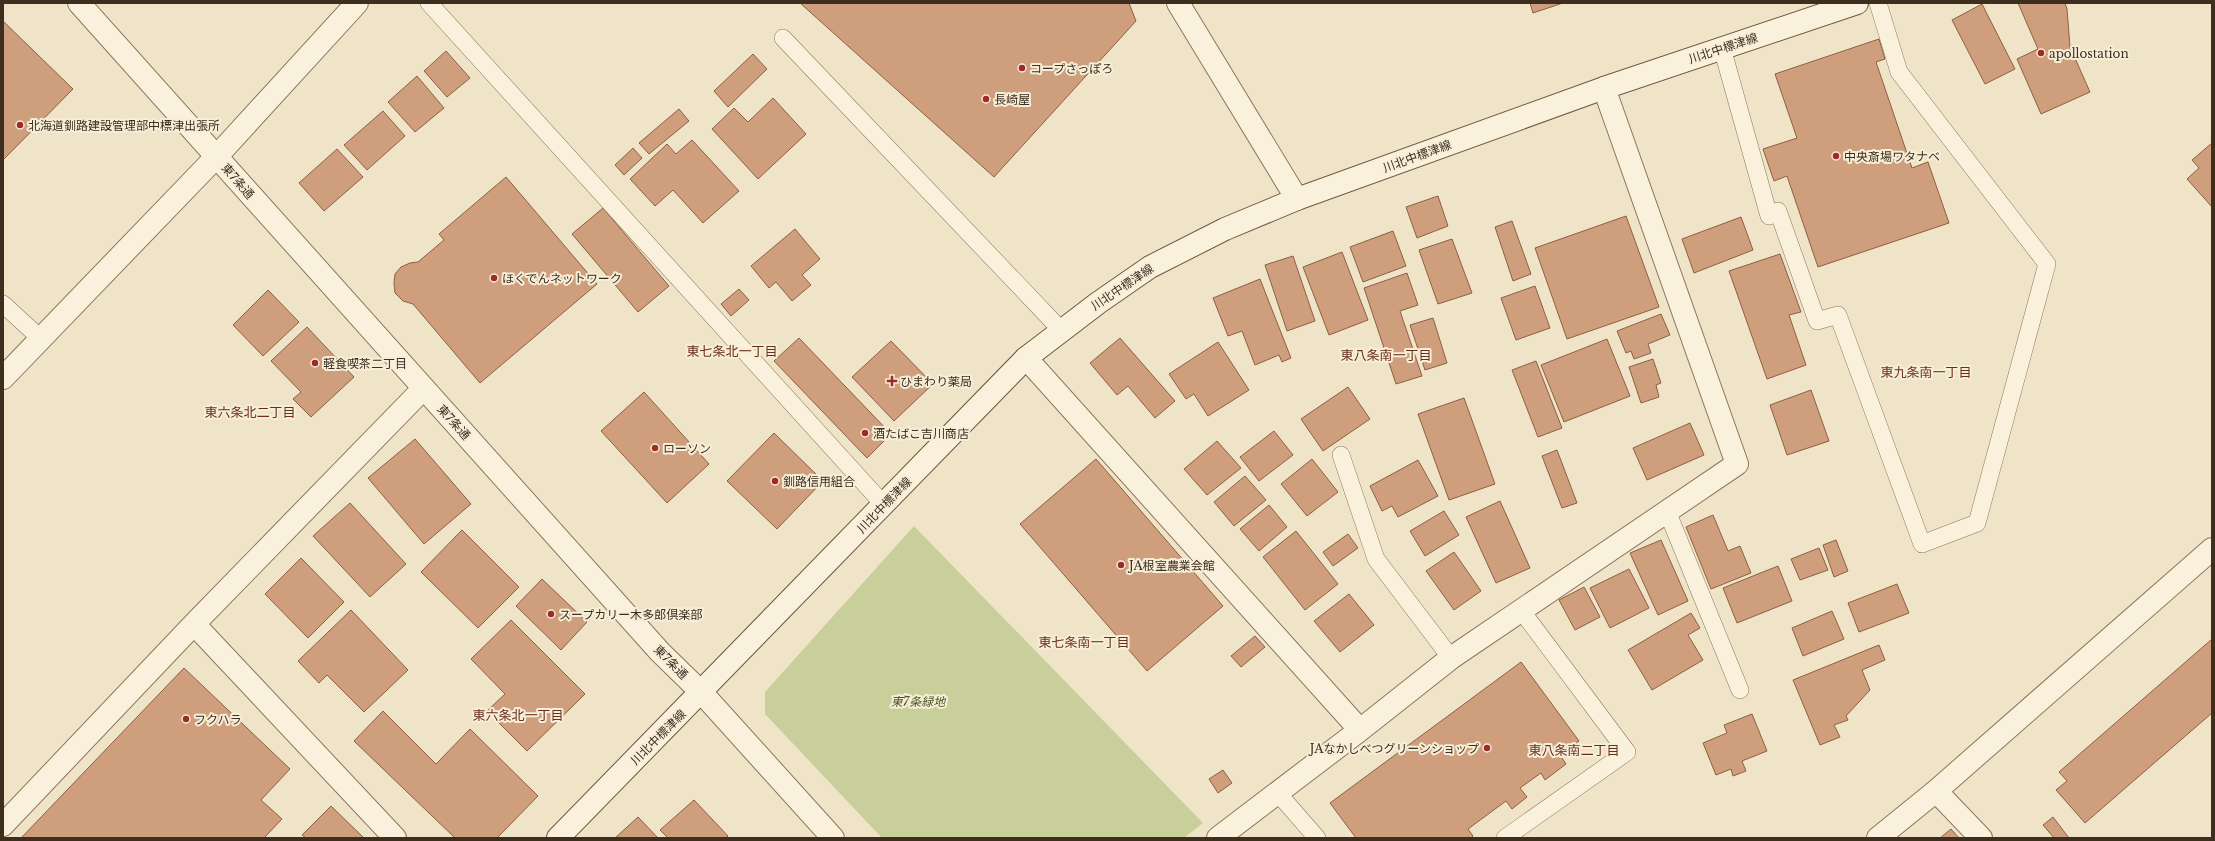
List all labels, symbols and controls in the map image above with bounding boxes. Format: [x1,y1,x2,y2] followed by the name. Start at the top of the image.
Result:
[1686,30,1760,66] street label: 川北中標津線
[2049,46,2129,61] place label: apollostation
[2036,48,2046,58] marker: apollostation
[1030,61,1113,76] place label: コープさっぽろ
[1017,63,1027,73] marker: コープさっぽろ
[994,92,1030,107] place label: 長崎屋
[981,94,991,104] marker: 長崎屋
[28,118,220,133] place label: 北海道釧路建設管理部中標津出張所
[15,120,25,130] marker: 北海道釧路建設管理部中標津出張所
[1381,137,1453,175] street label: 川北中標津線
[1844,149,1940,164] place label: 中央斎場ワタナベ
[1831,151,1841,161] marker: 中央斎場ワタナベ
[219,160,257,202] street label: 東7条通
[1088,261,1156,313] street label: 川北中標津線
[502,271,622,286] place label: ほくでんネットワーク
[489,273,499,283] marker: ほくでんネットワーク
[686,343,778,360] district label: 東七条北一丁目
[1340,347,1432,364] district label: 東八条南一丁目
[323,356,407,371] place label: 軽食喫茶二丁目
[310,358,320,368] marker: 軽食喫茶二丁目
[1880,364,1972,381] district label: 東九条南一丁目
[900,374,972,389] place label: ひまわり薬局
[887,376,897,386] marker: ひまわり薬局
[434,401,474,443] street label: 東7条通
[204,404,296,421] district label: 東六条北二丁目
[873,426,969,441] place label: 酒たばこ吉川商店
[860,428,870,438] marker: 酒たばこ吉川商店
[663,441,711,456] place label: ローソン
[650,443,660,453] marker: ローソン
[783,474,855,489] place label: 釧路信用組合
[854,474,914,536] street label: 川北中標津線
[770,476,780,486] marker: 釧路信用組合
[1127,558,1215,573] place label: JA根室農業会館
[1116,560,1126,570] marker: JA根室農業会館
[559,607,702,622] place label: スープカリー木多郎倶楽部
[546,609,556,619] marker: スープカリー木多郎倶楽部
[1038,634,1130,651] district label: 東七条南一丁目
[651,642,691,682] street label: 東7条通
[891,694,947,709] park label: 東7条緑地
[627,706,689,768] street label: 川北中標津線
[472,707,564,724] district label: 東六条北一丁目
[194,712,241,727] place label: フクハラ
[181,714,191,724] marker: フクハラ
[1308,741,1479,756] place label: JAなかしべつグリーンショップ
[1528,742,1620,759] district label: 東八条南二丁目
[1482,743,1492,753] marker: JAなかしべつグリーンショップ

